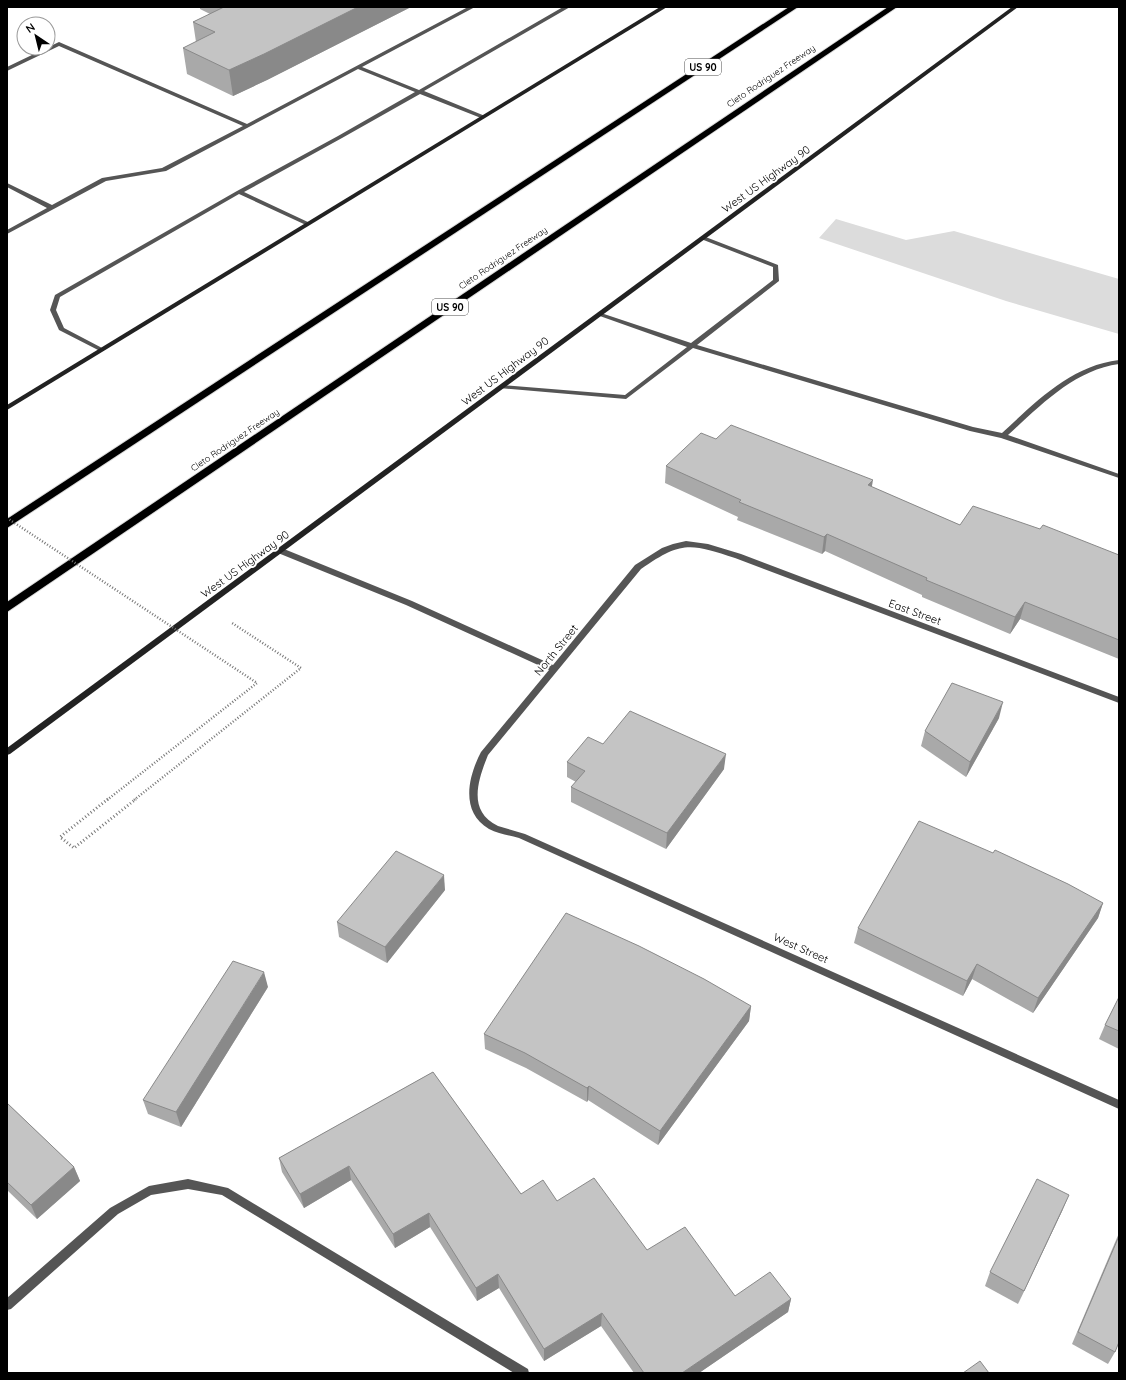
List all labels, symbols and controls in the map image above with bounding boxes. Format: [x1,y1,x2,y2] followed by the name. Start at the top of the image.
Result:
[16,16,56,56] north arrow
[23,20,38,36] text: N
[724,42,817,109] street label: Cleto Rodriguez Freeway
[685,59,721,75] road number: US 90
[719,142,813,216] street label: West US Highway 90
[456,224,549,291] street label: Cleto Rodriguez Freeway
[432,299,468,315] road number: US 90
[459,334,551,408] street label: West US Highway 90
[188,406,281,473] street label: Cleto Rodriguez Freeway
[198,527,292,601] street label: West US Highway 90
[887,596,943,628] street label: East Street
[531,621,581,678] street label: North Street
[771,930,831,966] street label: West Street

